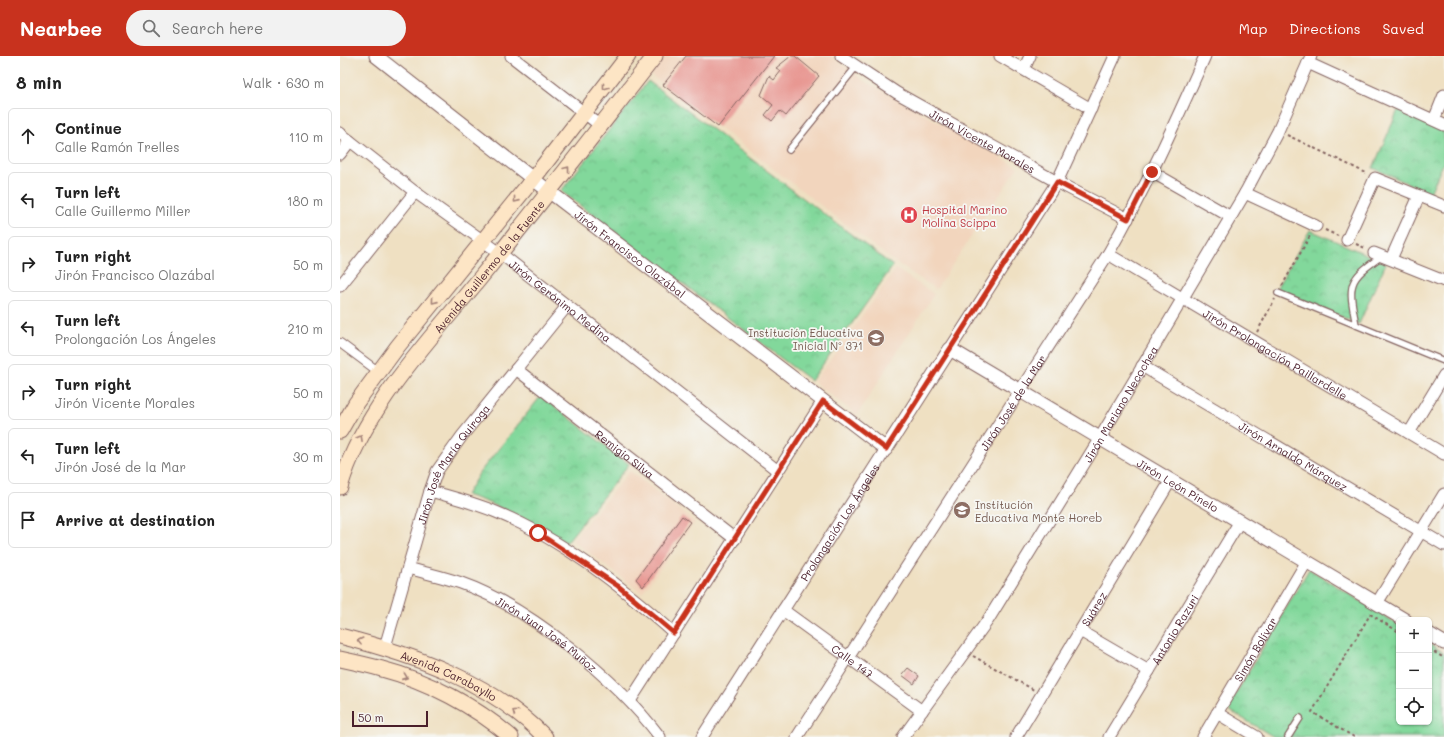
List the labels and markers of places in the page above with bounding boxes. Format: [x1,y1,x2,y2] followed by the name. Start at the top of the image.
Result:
[922,202,1007,230] place label: Hospital Marino Molina Scippa
[899,205,919,225] hospital icon: Hospital Marino Molina Scippa
[748,325,863,353] place label: Institución Educativa Inicial Nº 371
[866,328,886,348] school or university icon: Institución Educativa Inicial Nº 371
[975,497,1102,525] place label: Institución Educativa Monte Horeb
[952,500,972,520] school or university icon: Institución Educativa Monte Horeb

